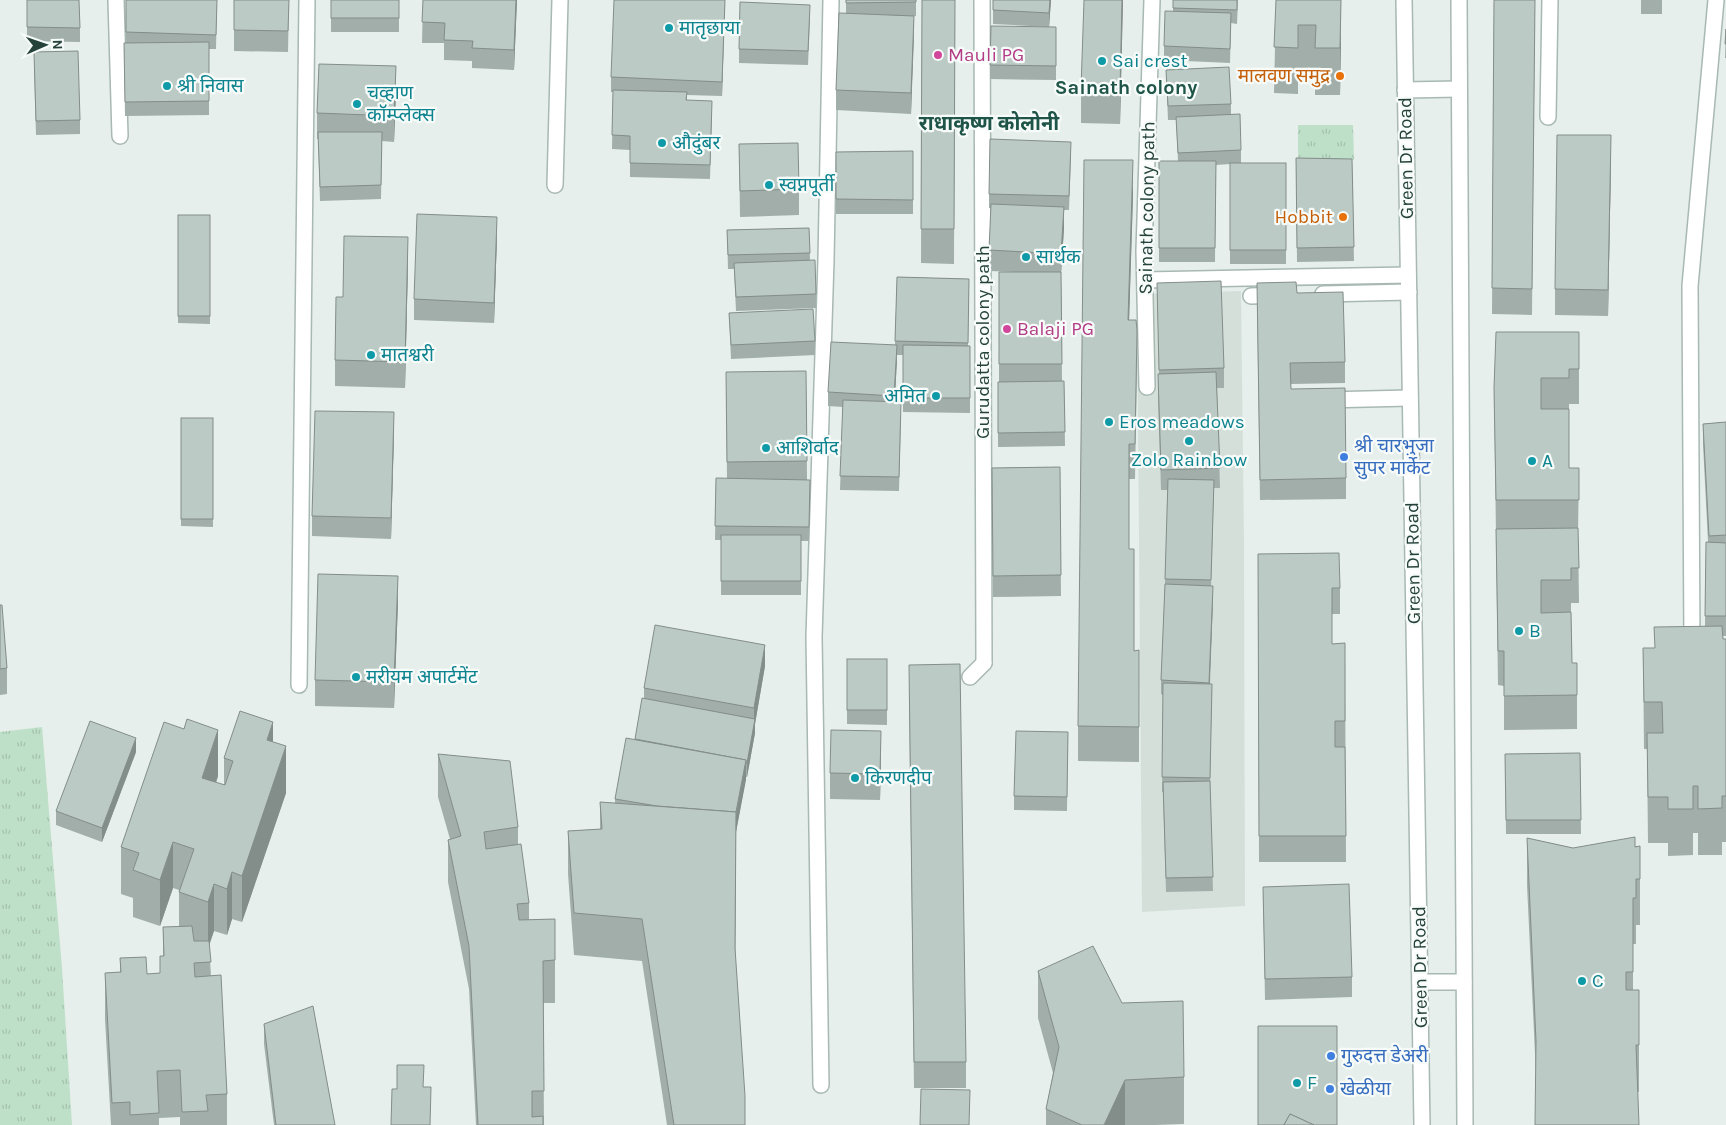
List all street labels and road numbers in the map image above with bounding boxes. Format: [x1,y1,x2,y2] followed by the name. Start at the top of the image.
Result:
[1394,97,1418,219] street label: Green Dr Road
[1134,121,1160,295] street label: Sainath colony path
[972,245,994,439] street label: Gurudatta colony path
[1401,502,1425,624] street label: Green Dr Road
[1408,906,1432,1028] street label: Green Dr Road

